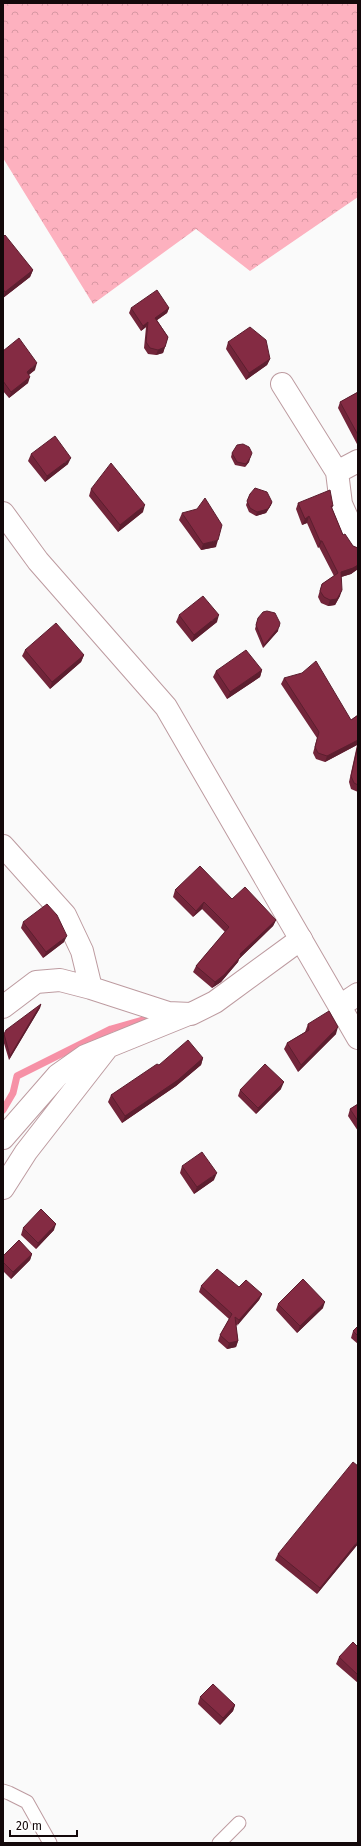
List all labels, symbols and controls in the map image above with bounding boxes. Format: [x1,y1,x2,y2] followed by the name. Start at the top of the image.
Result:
[10,1812,77,1838] scale bar
[16,1819,42,1833] text: 20 m

